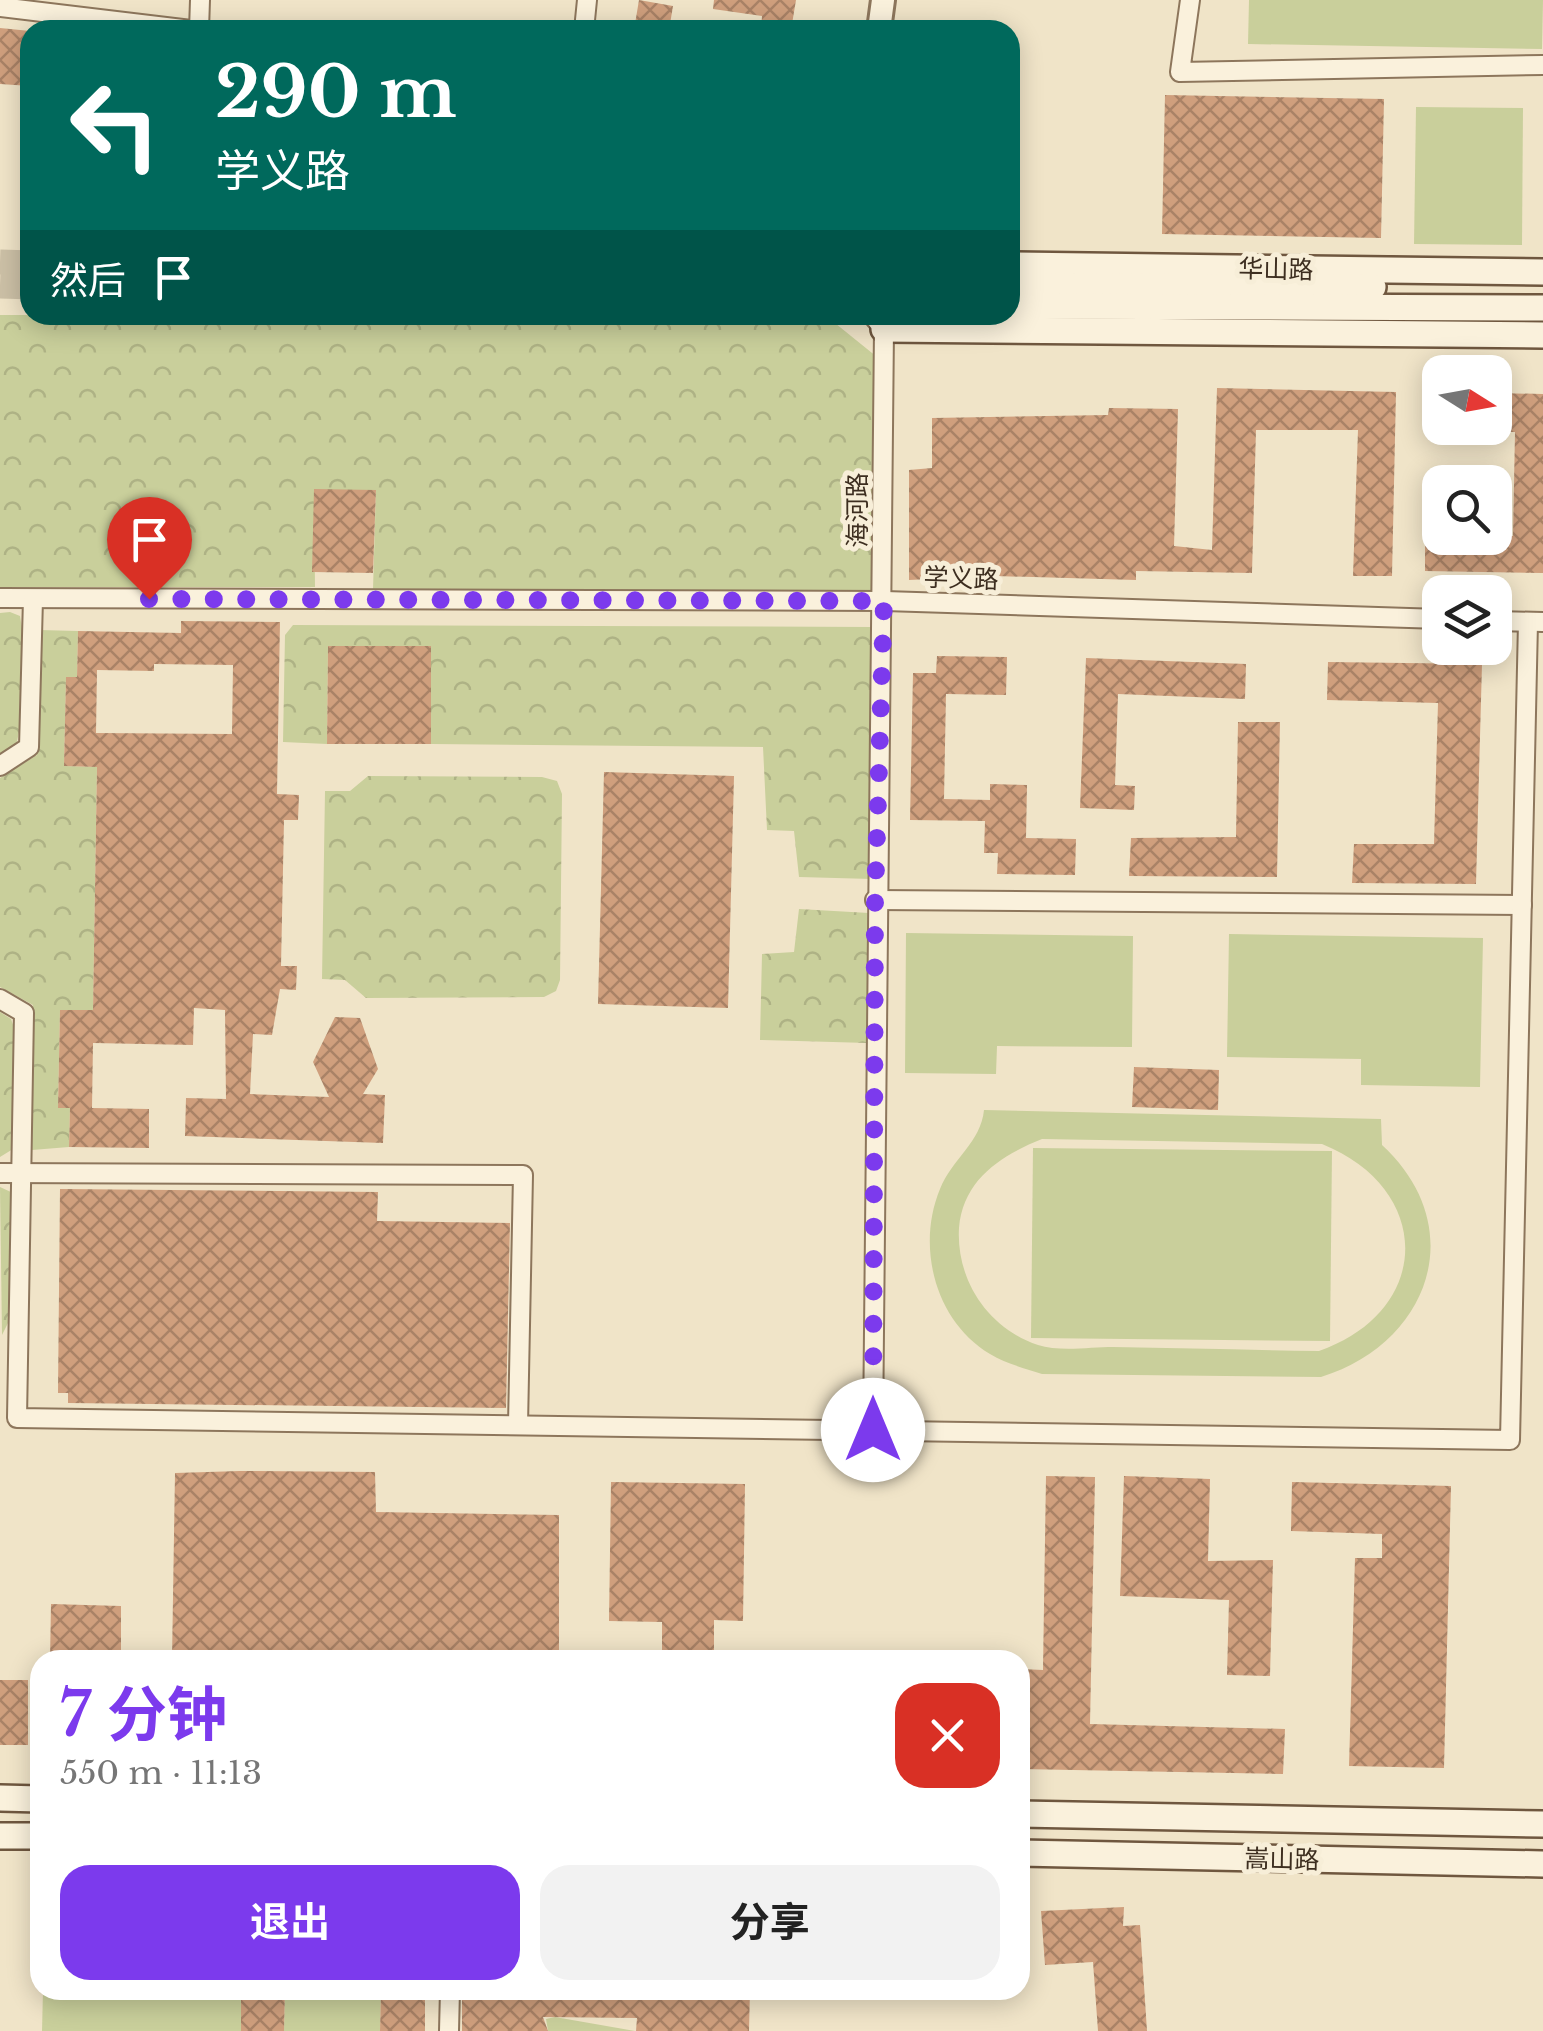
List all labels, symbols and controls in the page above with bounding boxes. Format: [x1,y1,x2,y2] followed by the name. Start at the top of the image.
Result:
[215,49,457,136] text: 290 m
[50,60,180,190] icon: left
[215,143,350,199] text: 学义路
[146,250,201,305] icon: arrive
[1238,253,1314,286] street label: 华山路
[50,257,126,304] text: 然后
[1422,355,1512,445] north arrow
[1422,355,1512,665] map controls
[1422,465,1512,555] button: search
[842,472,873,548] street label: 海河路
[107,497,192,600] pin
[122,512,177,567] icon: arrive
[923,562,999,595] street label: 学义路
[1422,575,1512,665] button: layers
[821,1378,925,1482] position arrow
[60,1678,227,1752] text: 7 分钟
[895,1683,1000,1788] button: close
[60,1753,262,1793] text: 550 m · 11:13
[1244,1843,1320,1876] street label: 嵩山路
[60,1865,520,1980] button: 退出
[540,1865,1000,1980] button: 分享

